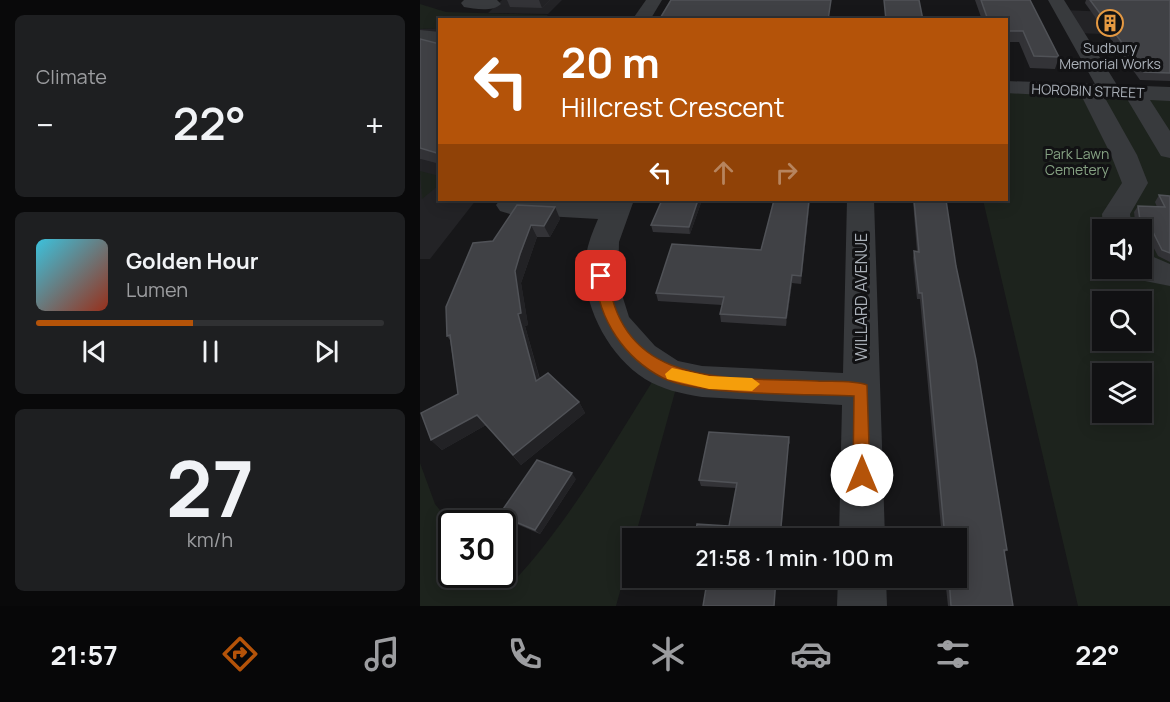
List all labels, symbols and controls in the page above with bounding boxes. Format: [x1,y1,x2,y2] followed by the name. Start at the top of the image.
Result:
[1095,8,1125,38] building icon: Sudbury Memorial Works
[561,33,660,91] text: 20 m
[1059,38,1161,73] place label: Sudbury Memorial Works
[462,42,540,120] icon: left
[36,63,107,90] text: Climate
[1031,79,1145,102] street label: HOROBIN STREET
[561,88,784,125] text: Hillcrest Crescent
[173,92,246,154] text: 22°
[36,102,54,147] text: −
[365,102,384,147] text: +
[1045,144,1110,179] park label: Park Lawn Cemetery
[644,156,677,189] icon: left
[707,156,740,189] icon: ahead
[770,156,803,189] icon: right
[1092,219,1152,423] map controls
[1092,219,1152,279] button: sound
[850,233,872,361] street label: WILLARD AVENUE
[126,246,259,276] text: Golden Hour
[575,250,626,301] pin
[584,259,617,292] icon: arrive
[126,276,188,303] text: Lumen
[1092,291,1152,351] button: search
[78,335,111,368] icon: previous
[194,335,227,368] icon: pause
[310,335,343,368] icon: next
[1092,363,1152,423] button: layers
[166,434,254,540] text: 27
[830,443,894,507] position arrow
[438,510,516,588] speed limit sign: 30
[187,526,233,553] text: km/h
[695,543,894,573] text: 21:58 · 1 min · 100 m
[219,633,261,675] icon: directions
[361,633,403,675] icon: music
[504,633,546,675] icon: phone
[647,633,689,675] icon: climate
[790,633,832,675] icon: car
[932,633,974,675] icon: filters
[50,636,118,673] text: 21:57
[1075,636,1120,673] text: 22°

